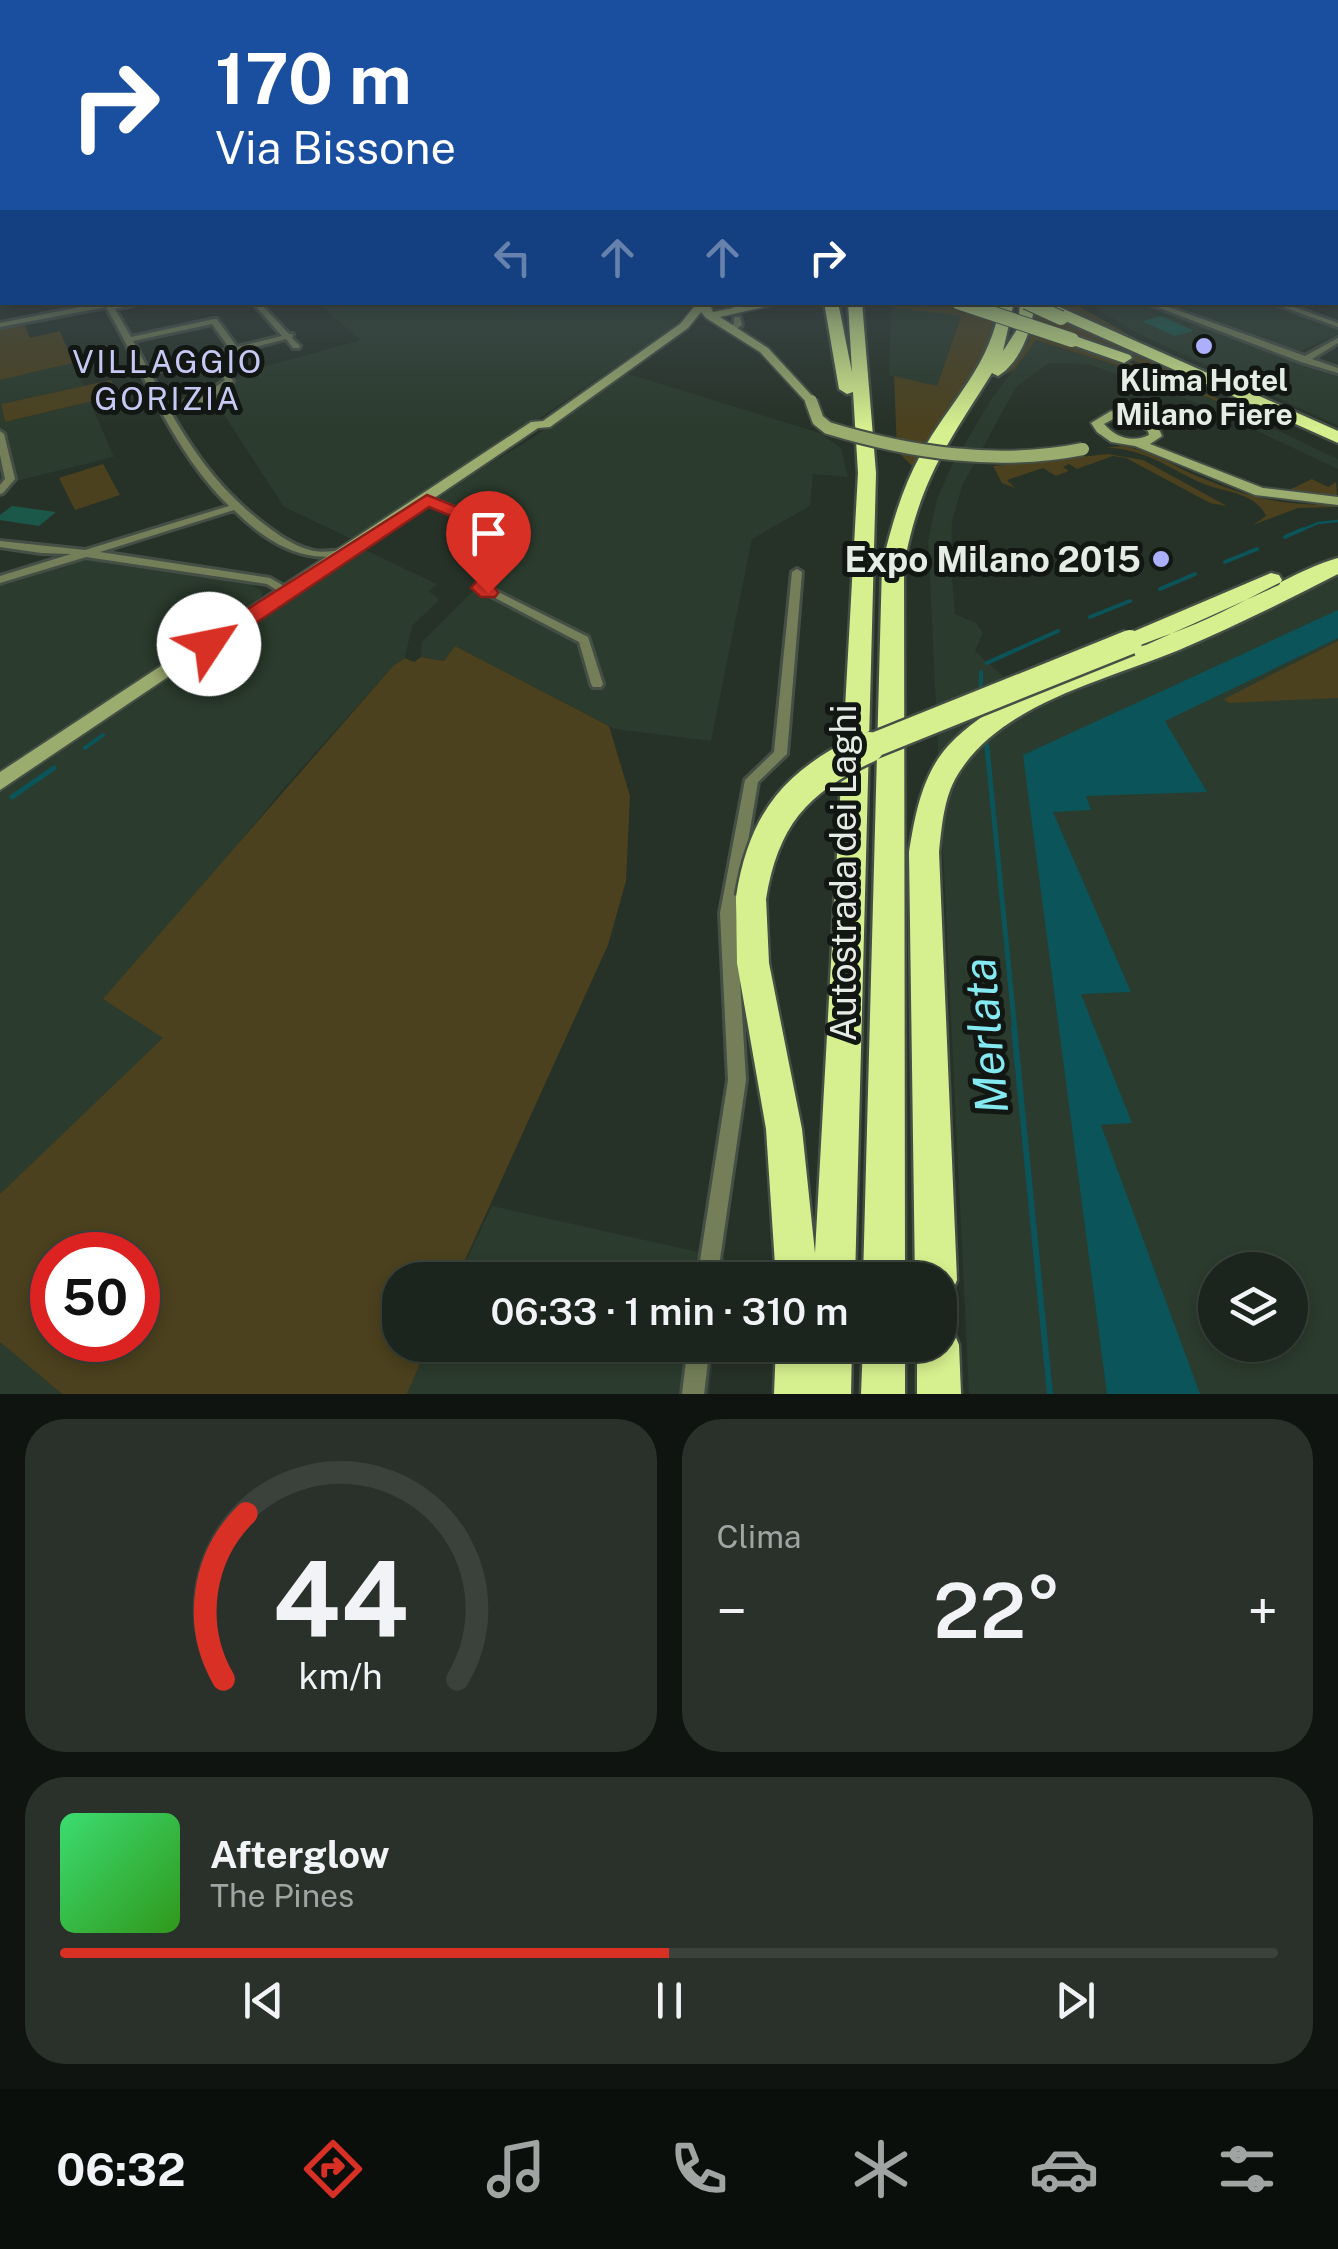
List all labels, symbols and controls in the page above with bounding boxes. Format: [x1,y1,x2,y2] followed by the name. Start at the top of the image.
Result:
[215,37,412,120] text: 170 m
[50,40,180,170] icon: right
[215,121,456,174] text: Via Bissone
[485,230,540,285] icon: left
[590,230,645,285] icon: ahead
[695,230,750,285] icon: ahead
[800,230,855,285] icon: right
[1193,335,1215,357] marker: Klima Hotel Milano Fiere
[72,343,264,417] district label: VILLAGGIO GORIZIA
[1115,362,1293,432] place label: Klima Hotel Milano Fiere
[446,491,531,594] pin
[461,506,516,561] icon: arrive
[844,539,1141,580] place label: Expo Milano 2015
[1150,548,1172,570] marker: Expo Milano 2015
[157,592,261,696] position arrow
[823,705,864,1041] street label: Autostrada dei Laghi
[952,956,1018,1116] water label: Merlata
[30,1232,160,1362] speed limit sign: 50
[1198,1252,1308,1362] map controls
[1198,1252,1308,1362] button: layers
[491,1289,848,1334] text: 06:33 · 1 min · 310 m
[717,1518,802,1555] text: Clima
[273,1538,409,1660] text: 44
[933,1567,1061,1655] text: 22°
[717,1579,747,1643] text: −
[1248,1579,1278,1643] text: +
[299,1655,383,1697] text: km/h
[210,1832,390,1877] text: Afterglow
[210,1877,354,1914] text: The Pines
[236,1973,291,2028] icon: previous
[642,1973,697,2028] icon: pause
[1048,1973,1103,2028] icon: next
[298,2134,368,2204] icon: directions
[481,2134,551,2204] icon: music
[664,2134,734,2204] icon: phone
[846,2134,916,2204] icon: climate
[1029,2134,1099,2204] icon: car
[1212,2134,1282,2204] icon: filters
[56,2143,186,2196] text: 06:32

